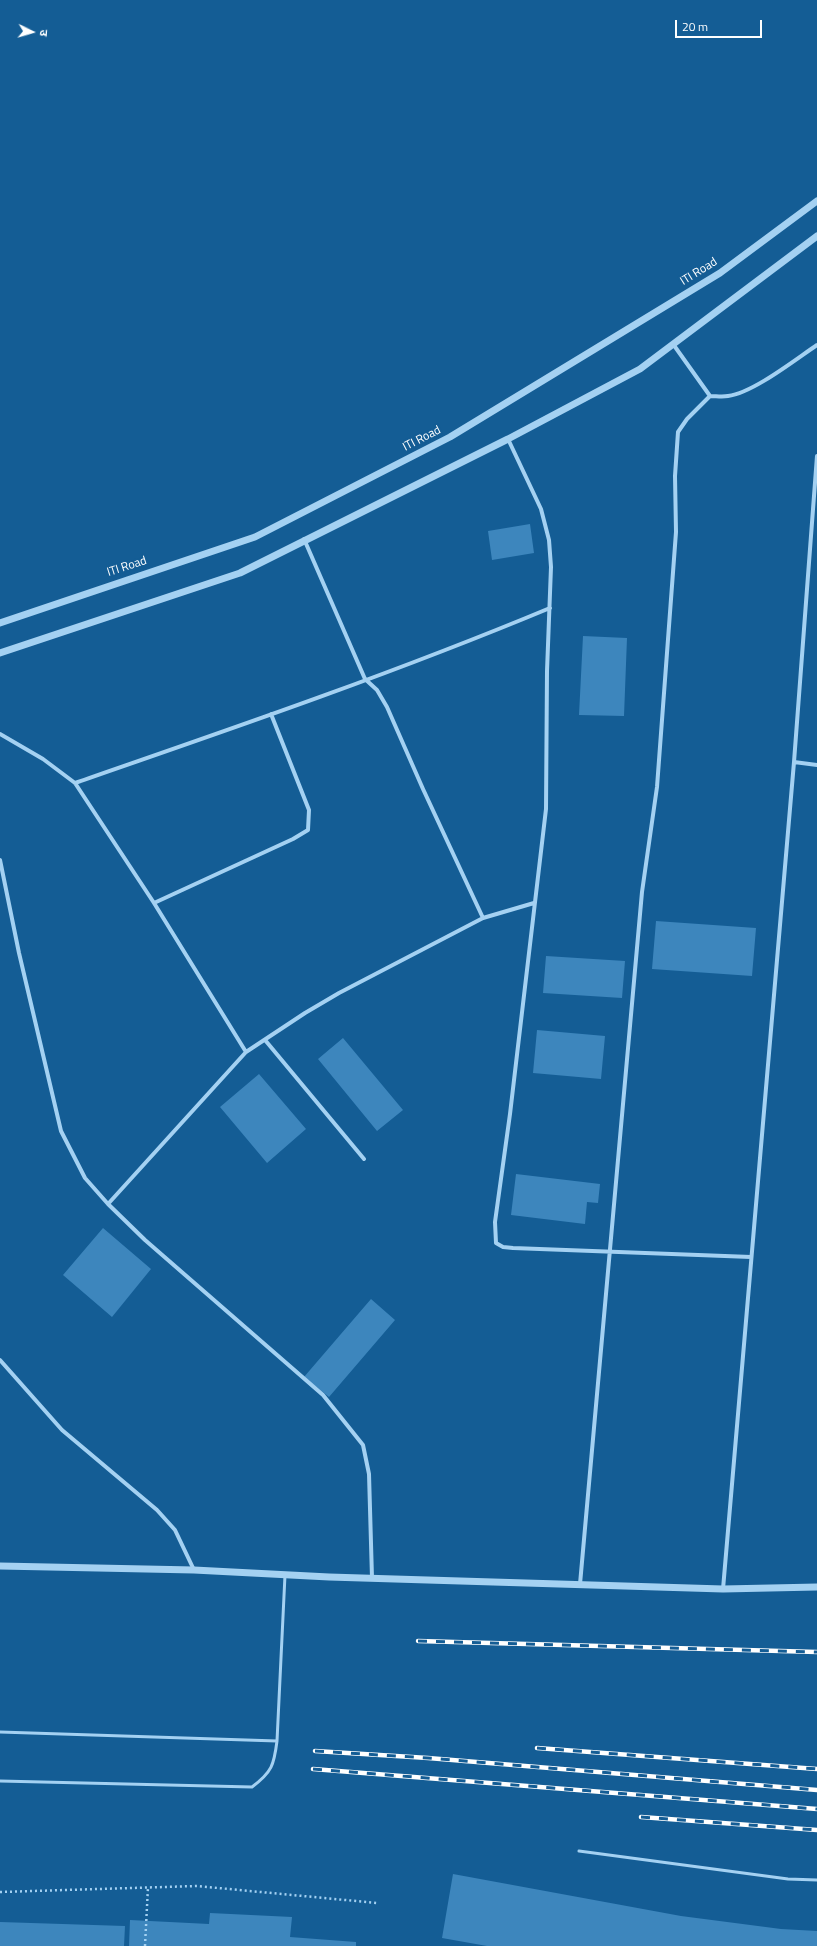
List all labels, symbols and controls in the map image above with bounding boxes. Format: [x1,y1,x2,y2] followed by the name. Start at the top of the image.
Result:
[12,12,52,52] north arrow
[677,12,764,38] scale bar
[682,17,708,36] text: 20 m
[36,29,52,37] text: उ
[678,255,720,289] street label: ITI Road
[401,423,443,455] street label: ITI Road
[105,554,149,580] street label: ITI Road

